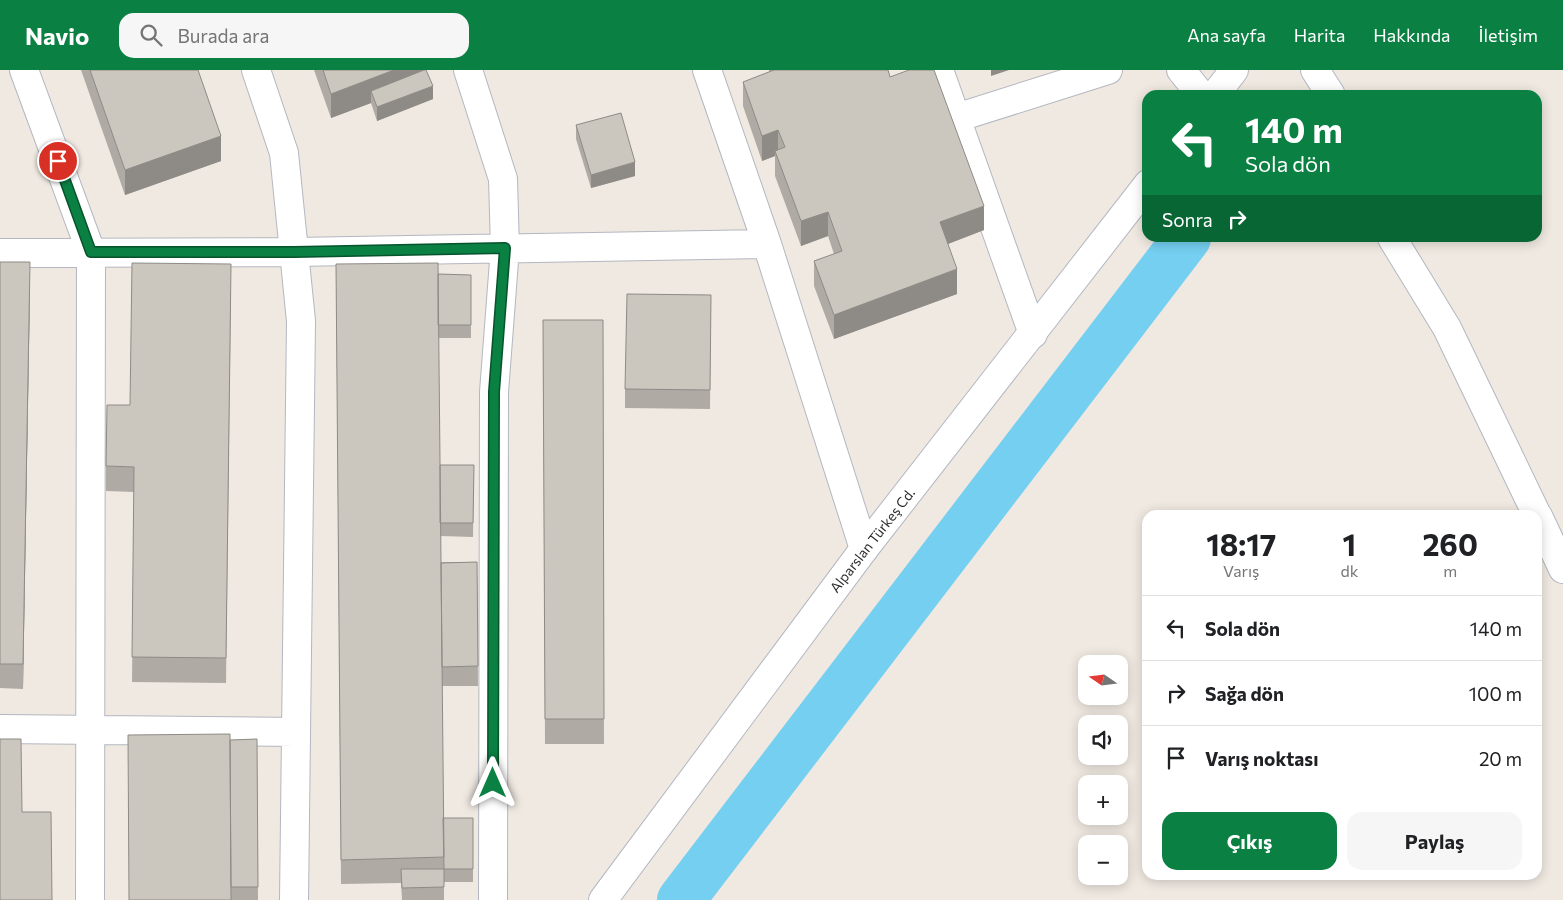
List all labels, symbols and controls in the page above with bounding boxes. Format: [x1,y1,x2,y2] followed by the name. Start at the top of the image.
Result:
[119,13,469,58] search box
[25,21,89,50] text: Navio
[137,21,165,49] icon: search
[177,24,269,47] text: Burada ara
[1187,24,1266,46] text: Ana sayfa
[1294,24,1345,46] text: Harita
[1373,24,1451,46] text: Hakkında
[1479,24,1538,46] text: İletişim
[1245,107,1343,150] text: 140 m
[1162,110,1227,175] icon: left
[37,140,79,182] pin
[44,147,72,175] icon: arrive
[1245,150,1331,177] text: Sola dön
[1223,205,1251,233] icon: right
[1162,208,1213,231] text: Sonra
[826,484,918,596] street label: Alparslan Türkeş Cd.
[1206,525,1276,562] text: 18:17
[1343,525,1356,562] text: 1
[1422,525,1478,562] text: 260
[1223,561,1259,580] text: Varış
[1340,561,1358,580] text: dk
[1443,561,1457,580] text: m
[1162,614,1190,642] icon: left
[1205,617,1280,640] text: Sola dön
[1470,617,1522,640] text: 140 m
[1078,655,1128,705] north arrow
[1078,655,1128,885] map controls
[1162,679,1190,707] icon: right
[1205,682,1284,705] text: Sağa dön
[1469,682,1522,705] text: 100 m
[1078,715,1128,765] button: sound
[1162,744,1190,772] icon: arrive
[1205,747,1318,770] text: Varış noktası
[1479,747,1522,770] text: 20 m
[466,756,518,808] position arrow
[1078,775,1128,825] button: +
[1162,812,1337,870] button: Çıkış
[1347,812,1522,870] button: Paylaş
[1078,835,1128,885] button: −

